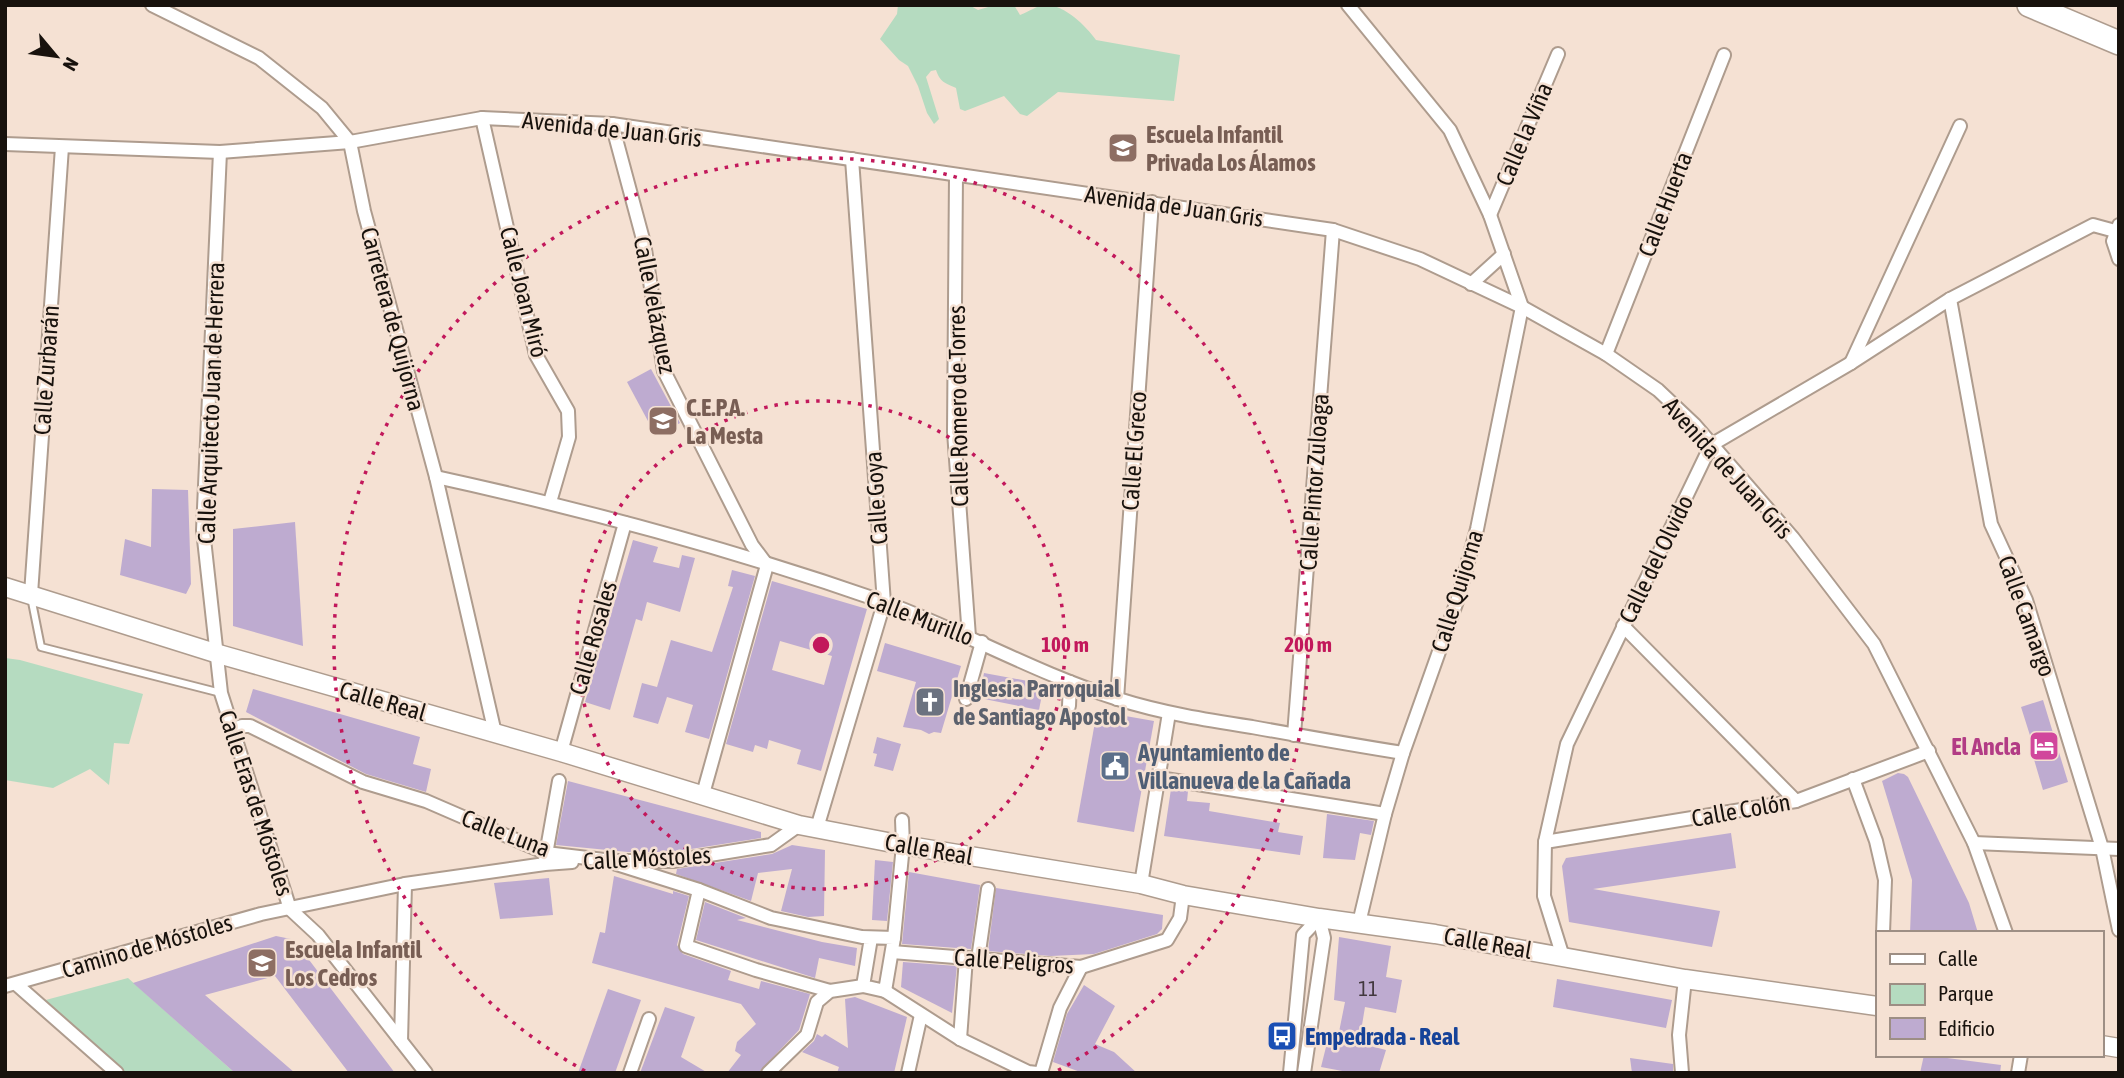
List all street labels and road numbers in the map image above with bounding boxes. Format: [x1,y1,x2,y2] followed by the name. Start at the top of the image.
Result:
[1490,78,1558,190] street label: Calle la Viña
[521,106,703,152] street label: Avenida de Juan Gris
[1633,148,1697,260] street label: Calle Huerta
[1083,180,1265,232] street label: Avenida de Juan Gris
[356,224,430,414] street label: Carretera de Quijorna
[495,224,553,360] street label: Calle Joan Miró
[628,234,682,376] street label: Calle Velázquez
[193,262,229,544] street label: Calle Arquitecto Juan de Herrera
[28,304,64,436] street label: Calle Zurbarán
[943,305,973,507] street label: Calle Romero de Torres
[1116,391,1152,511] street label: Calle El Greco
[1658,392,1798,544] street label: Avenida de Juan Gris
[1294,393,1334,571] street label: Calle Pintor Zuloaga
[859,451,893,545] street label: Calle Goya
[1613,491,1699,627] street label: Calle del Olvido
[1426,527,1488,655] street label: Calle Quijorna
[1993,552,2061,680] street label: Calle Camargo
[564,578,622,698] street label: Calle Rosales
[863,585,977,651] street label: Calle Murillo
[336,676,430,726] street label: Calle Real
[213,707,299,899] street label: Calle Eras de Móstoles
[1690,788,1792,832] street label: Calle Colón
[458,804,554,862] street label: Calle Luna
[883,828,976,870] street label: Calle Real
[582,841,712,875] street label: Calle Móstoles
[59,909,235,983] street label: Camino de Móstoles
[1442,922,1535,964] street label: Calle Real
[953,943,1075,979] street label: Calle Peligros

